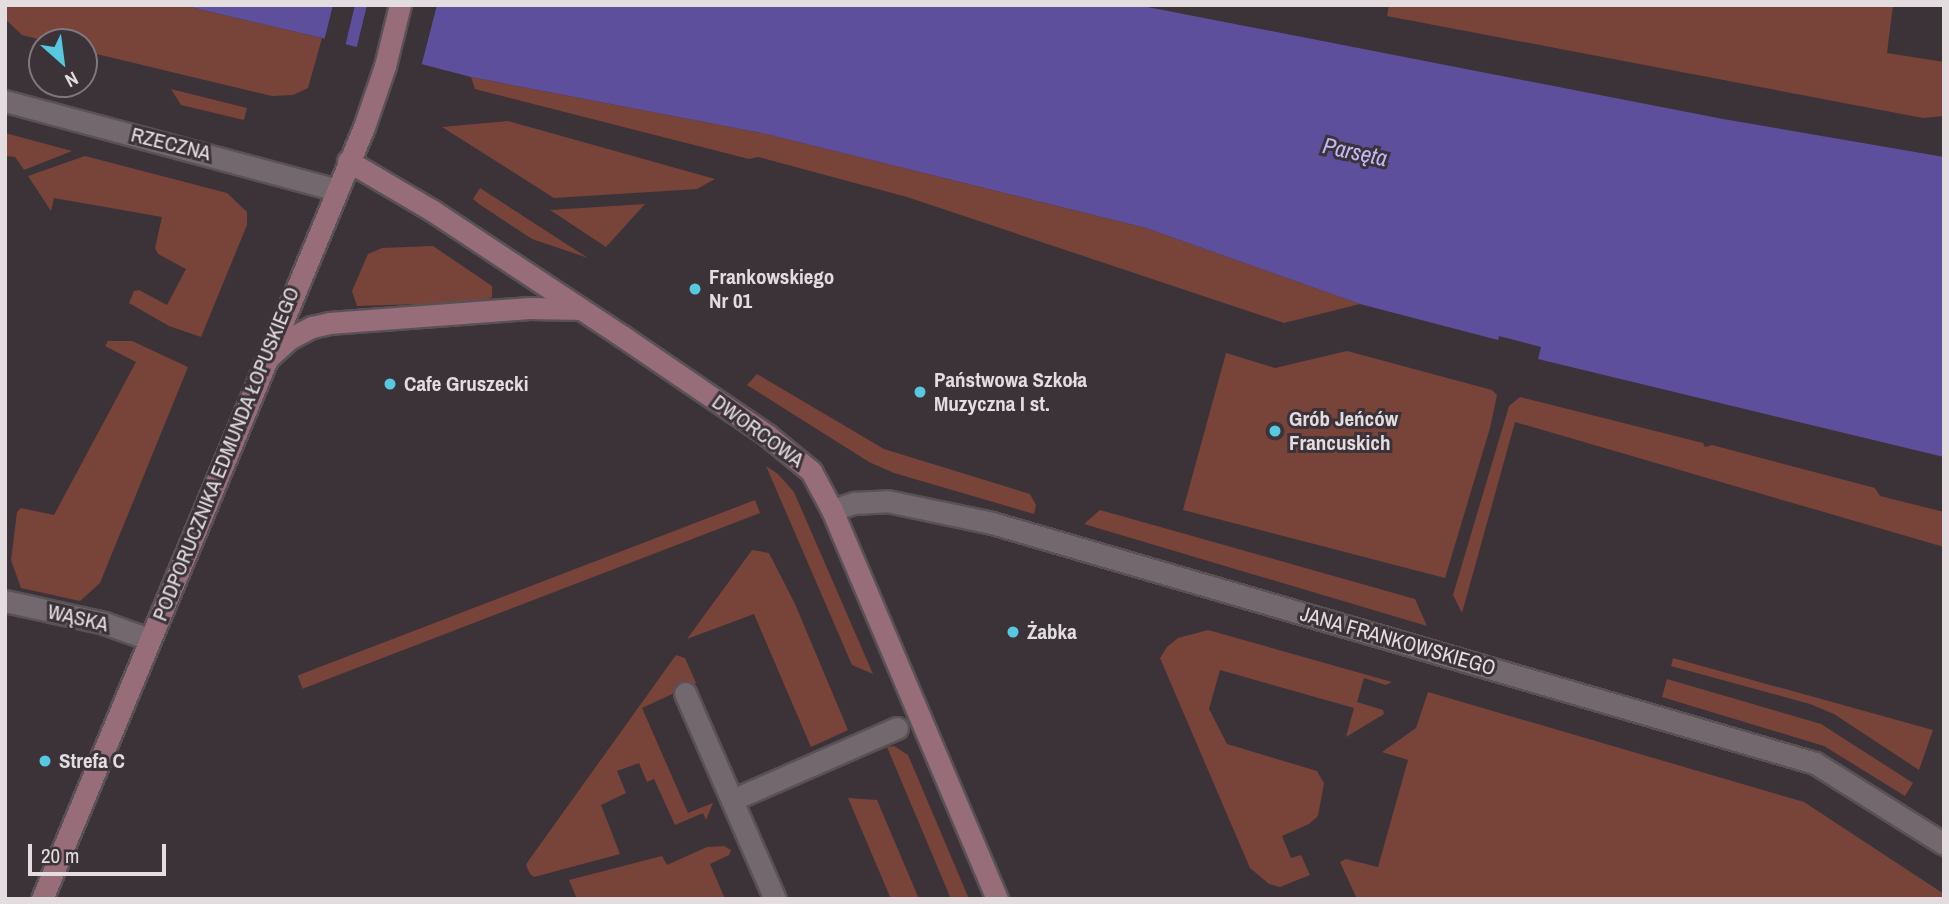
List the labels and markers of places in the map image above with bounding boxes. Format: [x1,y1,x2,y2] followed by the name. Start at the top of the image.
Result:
[709,264,834,314] place label: Frankowskiego Nr 01
[687,281,703,297] marker: Frankowskiego Nr 01
[934,367,1087,417] place label: Państwowa Szkoła Muzyczna I st.
[404,371,528,397] place label: Cafe Gruszecki
[382,376,398,392] marker: Cafe Gruszecki
[912,384,928,400] marker: Państwowa Szkoła Muzyczna I st.
[1289,406,1398,456] place label: Grób Jeńców Francuskich
[1267,423,1283,439] marker: Grób Jeńców Francuskich
[1027,619,1077,645] place label: Żabka
[1005,624,1021,640] marker: Żabka
[59,748,125,774] place label: Strefa C
[37,753,53,769] marker: Strefa C

